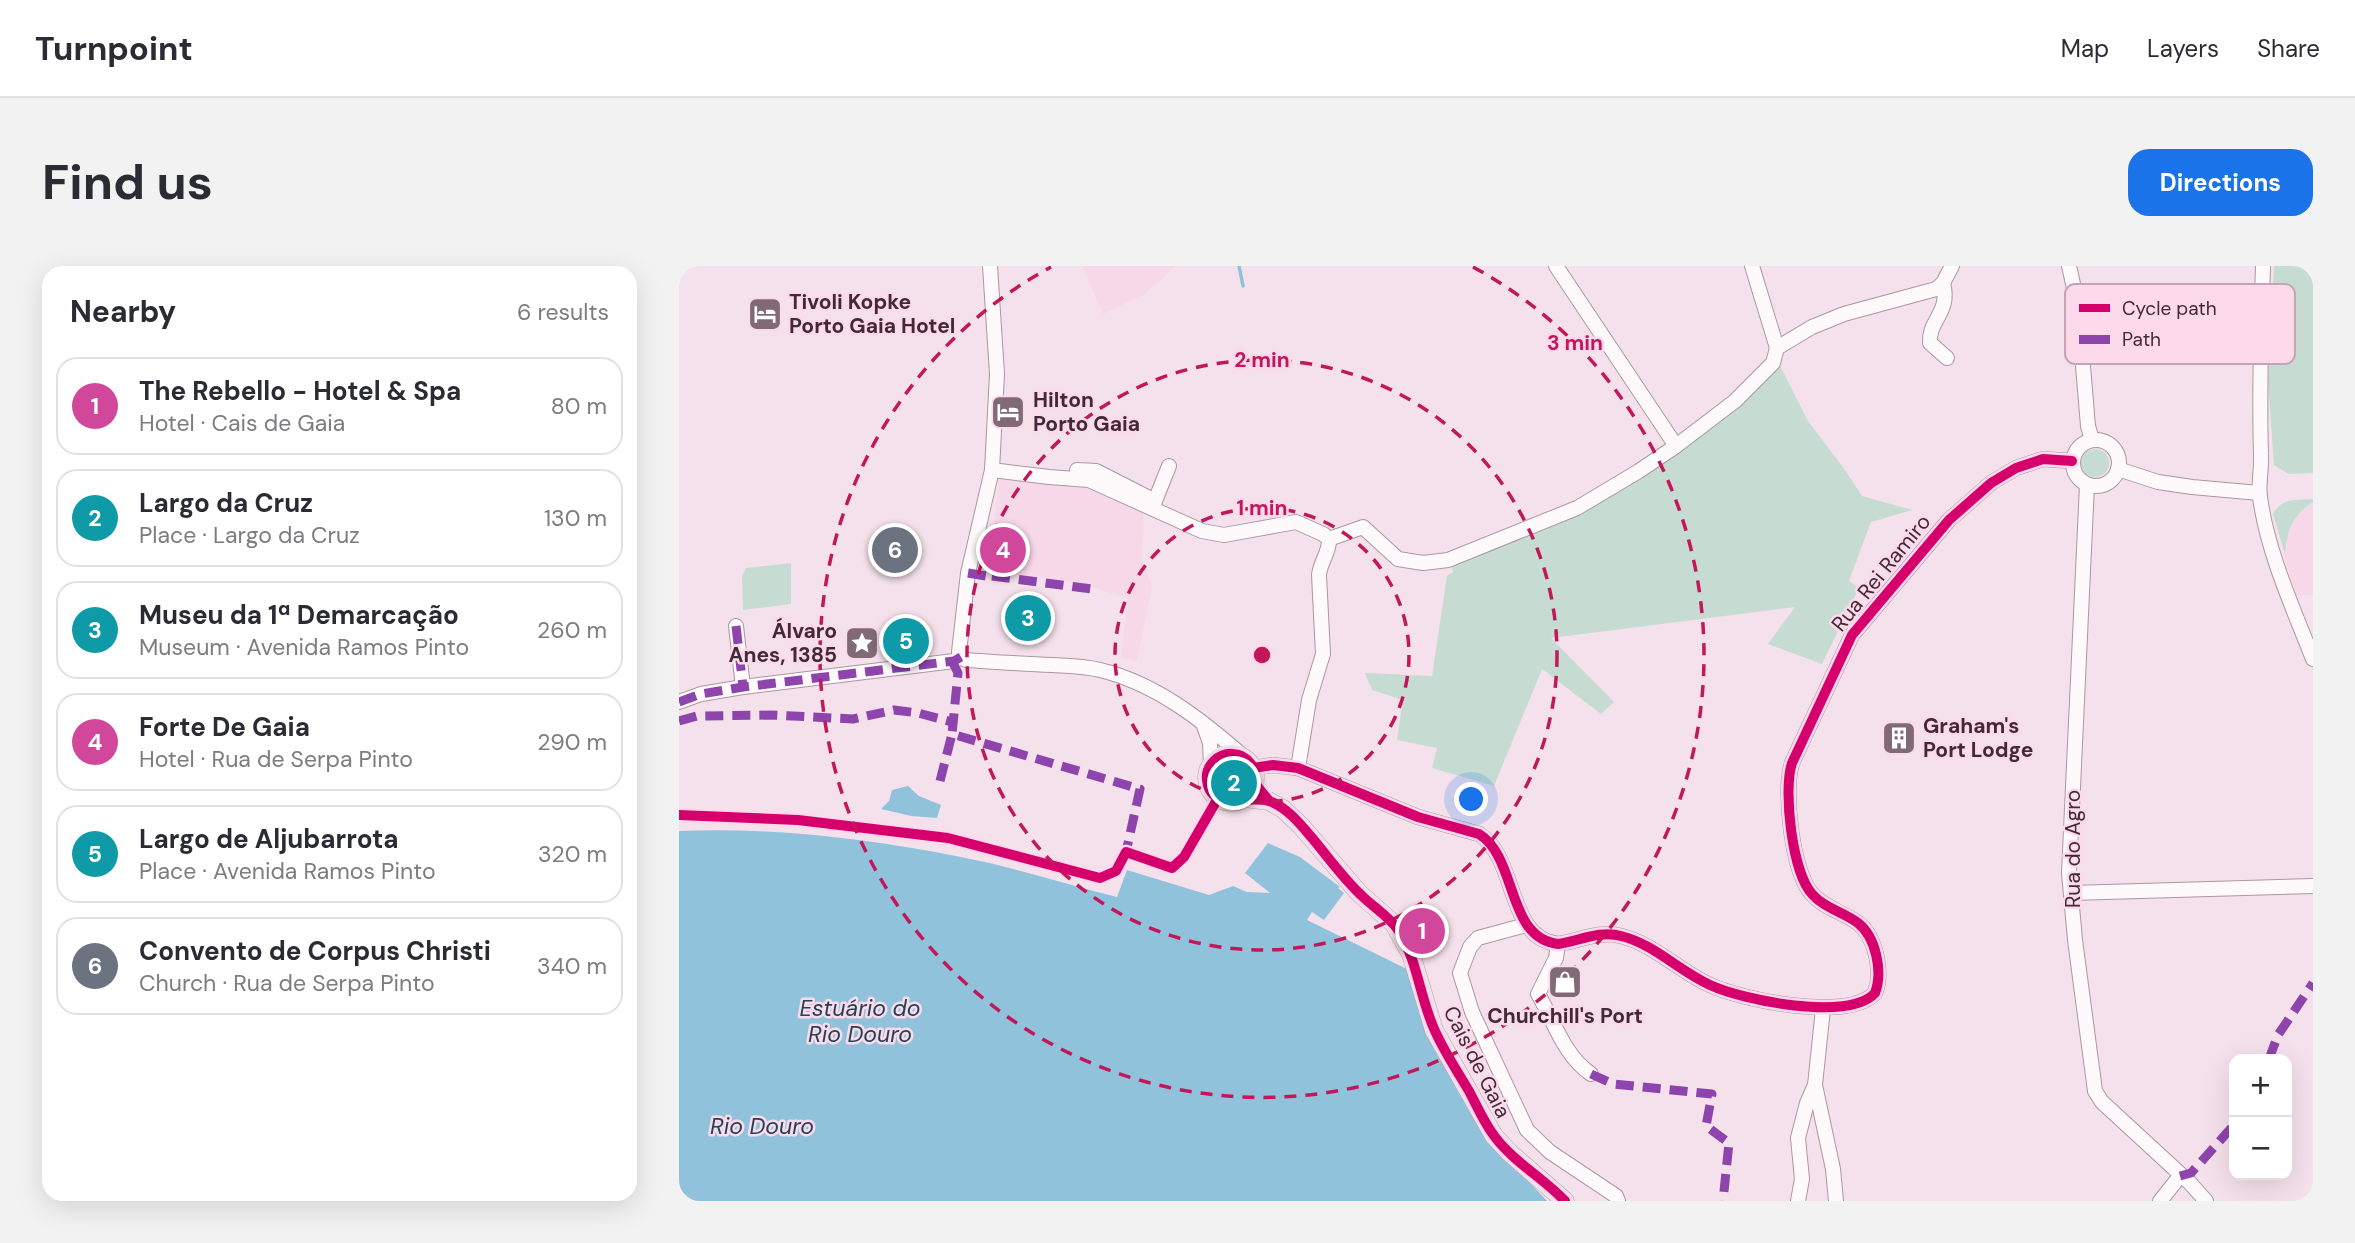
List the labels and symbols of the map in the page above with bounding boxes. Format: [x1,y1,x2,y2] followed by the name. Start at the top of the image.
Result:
[2065,284,2295,364] legend
[789,288,955,340] place label: Tivoli Kopke Porto Gaia Hotel
[746,295,784,333] hotel icon: Tivoli Kopke Porto Gaia Hotel
[2122,296,2217,321] text: Cycle path
[2122,327,2161,352] text: Path
[1547,329,1603,357] text: 3 min
[1234,346,1290,374] text: 2 min
[1033,386,1140,438] place label: Hilton Porto Gaia
[989,393,1027,431] hotel icon: Hilton Porto Gaia
[1236,494,1288,522] text: 1 min
[1825,509,1937,637] street label: Rua Rei Ramiro
[872,524,918,576] pin: 6
[980,524,1026,576] pin: 4
[1005,592,1051,644] pin: 3
[883,615,929,667] pin: 5
[729,617,837,669] place label: Álvaro Anes, 1385
[843,624,881,662] place icon: Álvaro Anes, 1385
[1250,643,1274,667] centre of rings
[1923,712,2033,764] place label: Graham's Port Lodge
[1880,719,1918,757] building icon: Graham's Port Lodge
[1211,757,1257,809] pin: 2
[1454,782,1488,816] your location
[2059,790,2087,908] street label: Rua do Agro
[1399,905,1445,957] pin: 1
[1546,963,1584,1001] shop icon: Churchill's Port
[800,993,920,1049] water label: Estuário do Rio Douro
[1437,1001,1517,1123] street label: Cais de Gaia
[1487,1002,1643,1030] place label: Churchill's Port
[710,1111,814,1141] water label: Rio Douro

